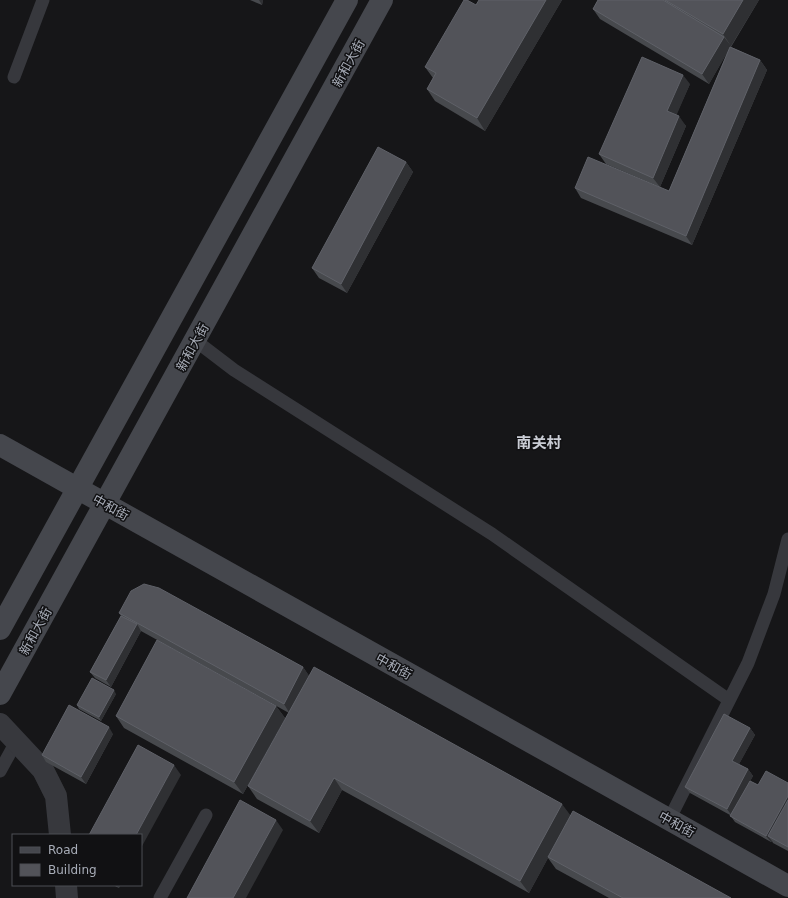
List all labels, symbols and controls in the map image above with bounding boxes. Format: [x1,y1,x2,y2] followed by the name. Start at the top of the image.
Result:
[329,37,368,90] street label: 新和大街
[173,321,212,374] street label: 新和大街
[516,434,562,452] district label: 南关村
[90,491,131,523] street label: 中和街
[16,605,55,658] street label: 新和大街
[373,650,414,682] street label: 中和街
[656,808,697,840] street label: 中和街
[12,834,142,886] legend
[48,843,78,857] text: Road
[48,863,97,877] text: Building

